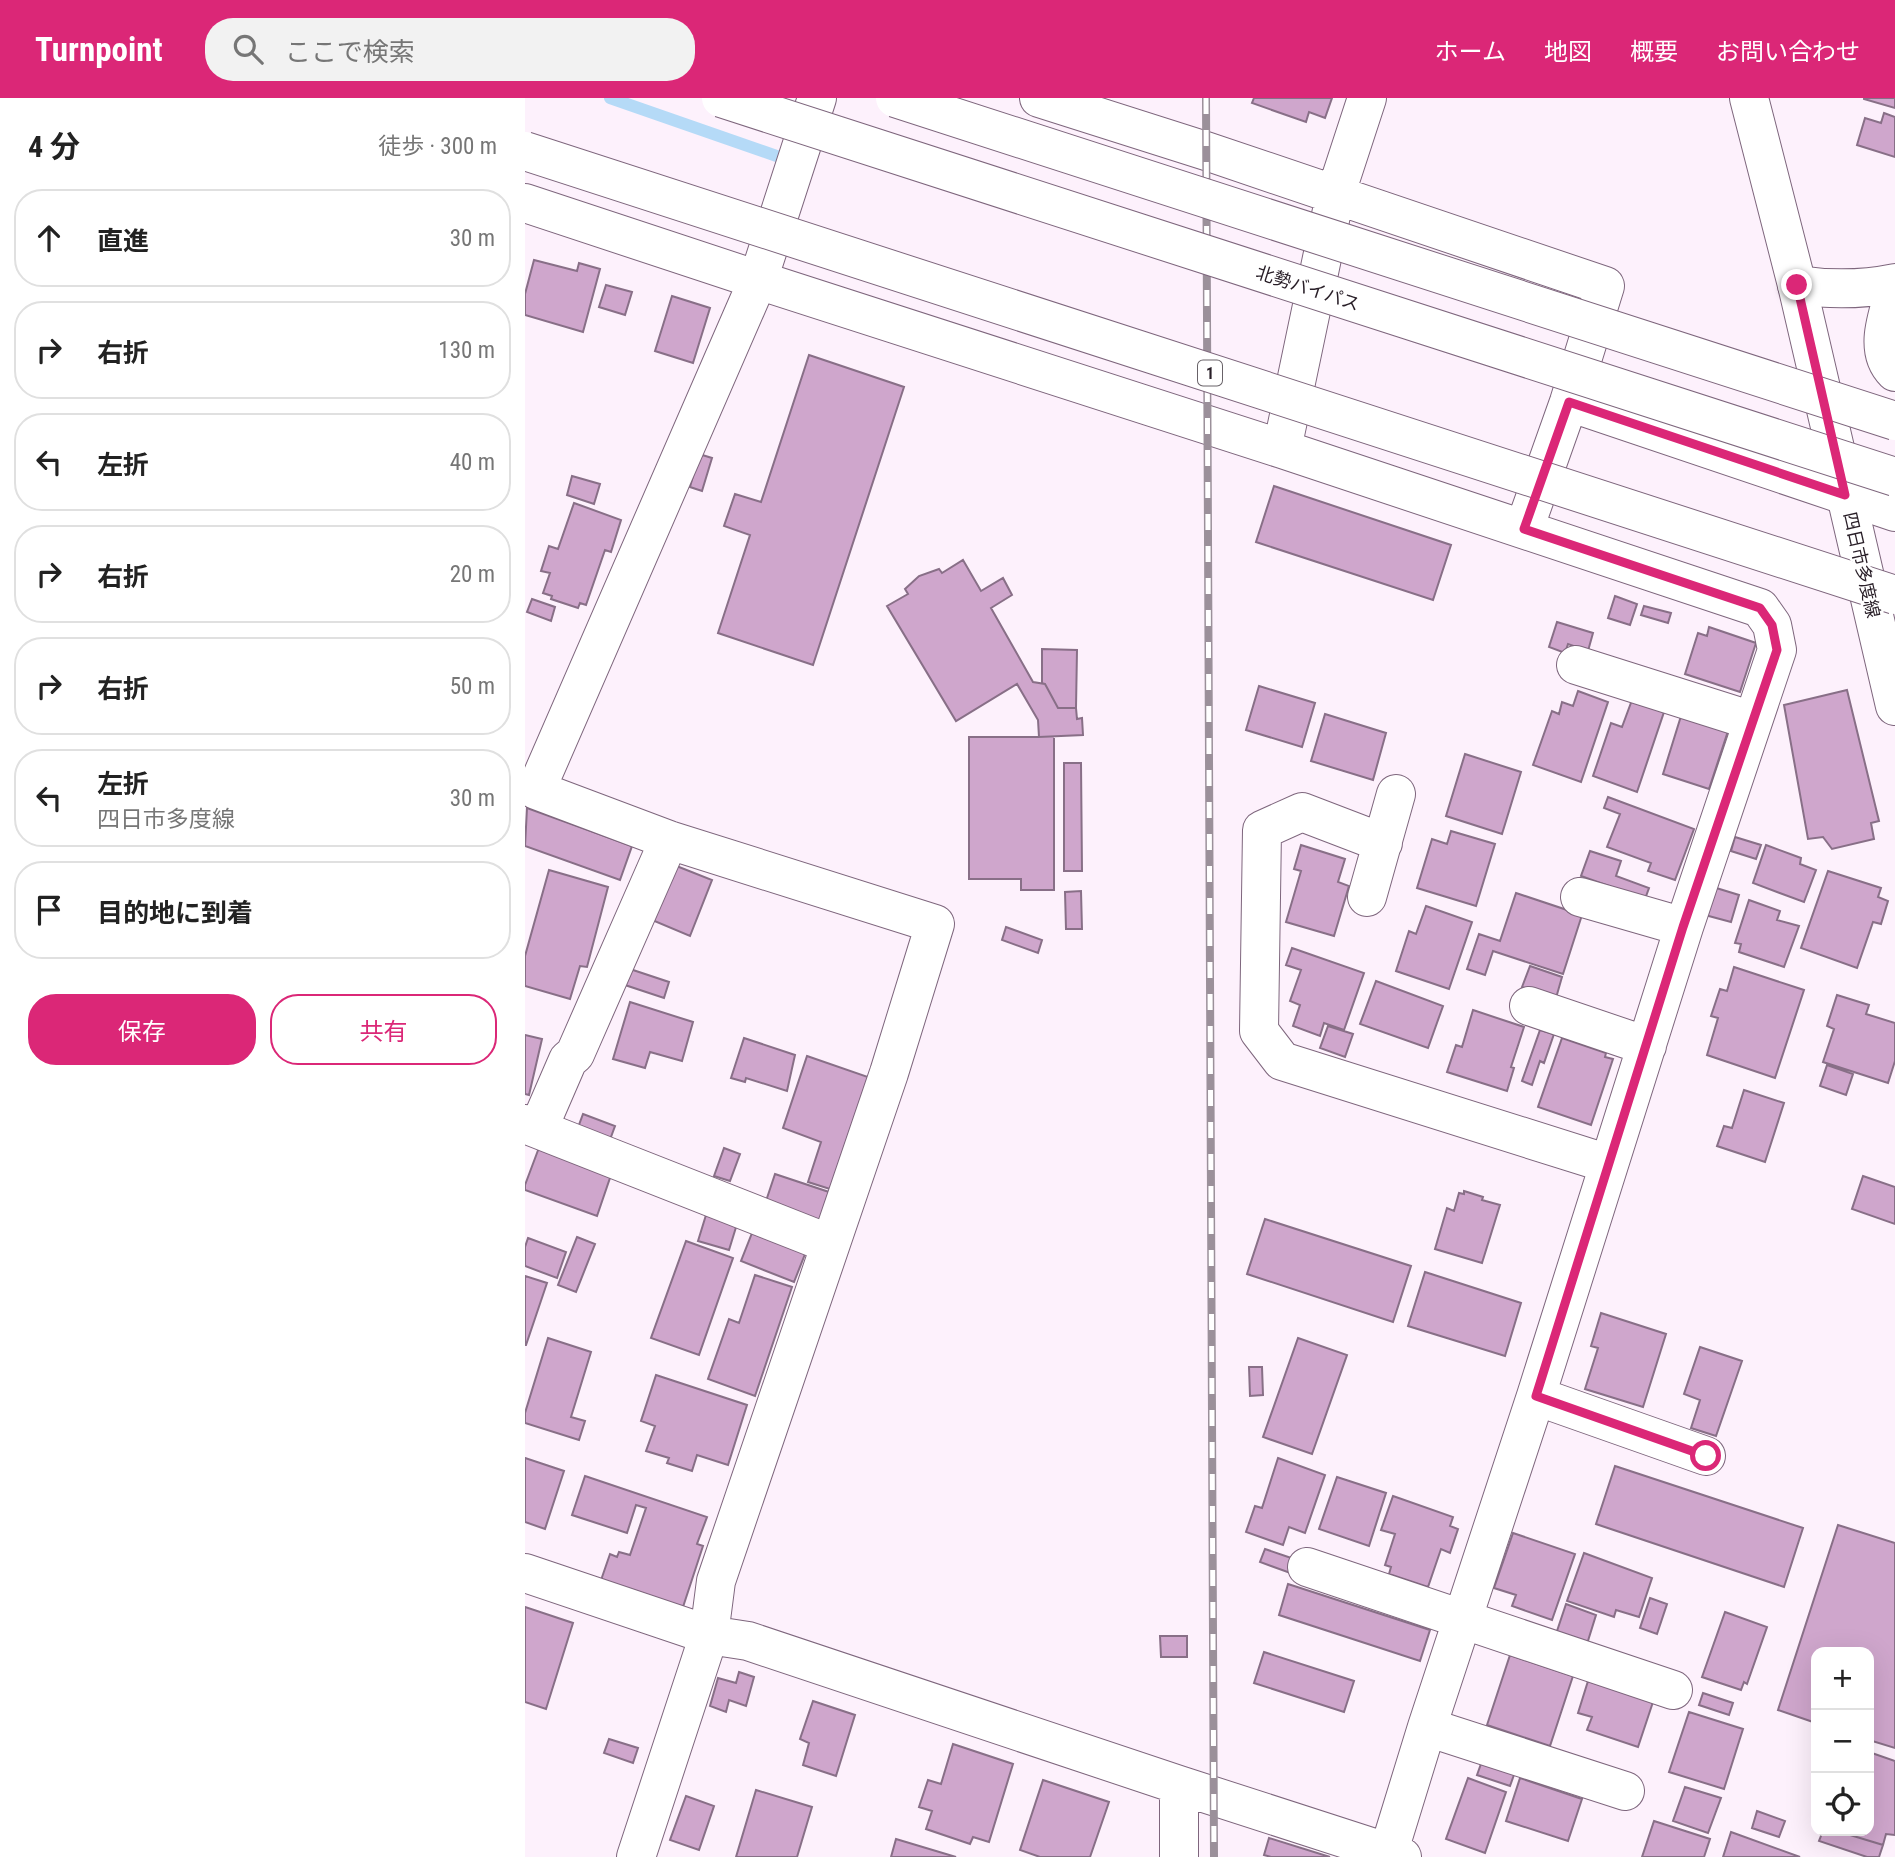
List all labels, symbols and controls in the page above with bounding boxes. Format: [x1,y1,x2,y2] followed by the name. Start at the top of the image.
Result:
[205,18,695,81] search box
[35,30,163,69] text: Turnpoint
[229,30,267,68] icon: search
[285,37,415,67] text: ここで検索
[1435,38,1506,66] text: ホーム
[1544,38,1592,66] text: 地図
[1630,38,1678,66] text: 概要
[1716,38,1860,66] text: お問い合わせ
[28,129,80,164] text: 4 分
[378,133,497,160] text: 徒歩 · 300 m
[30,219,68,257] icon: ahead
[450,225,495,252] text: 30 m
[97,226,149,256] text: 直進
[1254,261,1362,315] street label: 北勢バイパス
[1781,269,1812,300] route end
[30,331,68,369] icon: right
[438,337,495,364] text: 130 m
[97,338,149,368] text: 右折
[1198,360,1222,386] road number: 1
[30,443,68,481] icon: left
[450,449,495,476] text: 40 m
[97,450,149,480] text: 左折
[1840,510,1884,620] street label: 四日市多度線
[30,555,68,593] icon: right
[450,561,495,588] text: 20 m
[97,562,149,592] text: 右折
[30,667,68,705] icon: right
[450,673,495,700] text: 50 m
[97,674,149,704] text: 右折
[97,769,149,799] text: 左折
[30,779,68,817] icon: left
[450,785,495,812] text: 30 m
[97,806,235,833] text: 四日市多度線
[30,891,68,929] icon: arrive
[97,898,253,928] text: 目的地に到着
[28,994,256,1065] button: 保存
[270,994,497,1065] button: 共有
[1690,1440,1721,1471] route start
[1811,1647,1874,1836] map controls
[1811,1647,1874,1710] button: +
[1811,1710,1874,1773] button: −
[1811,1773,1874,1836] button: locate

